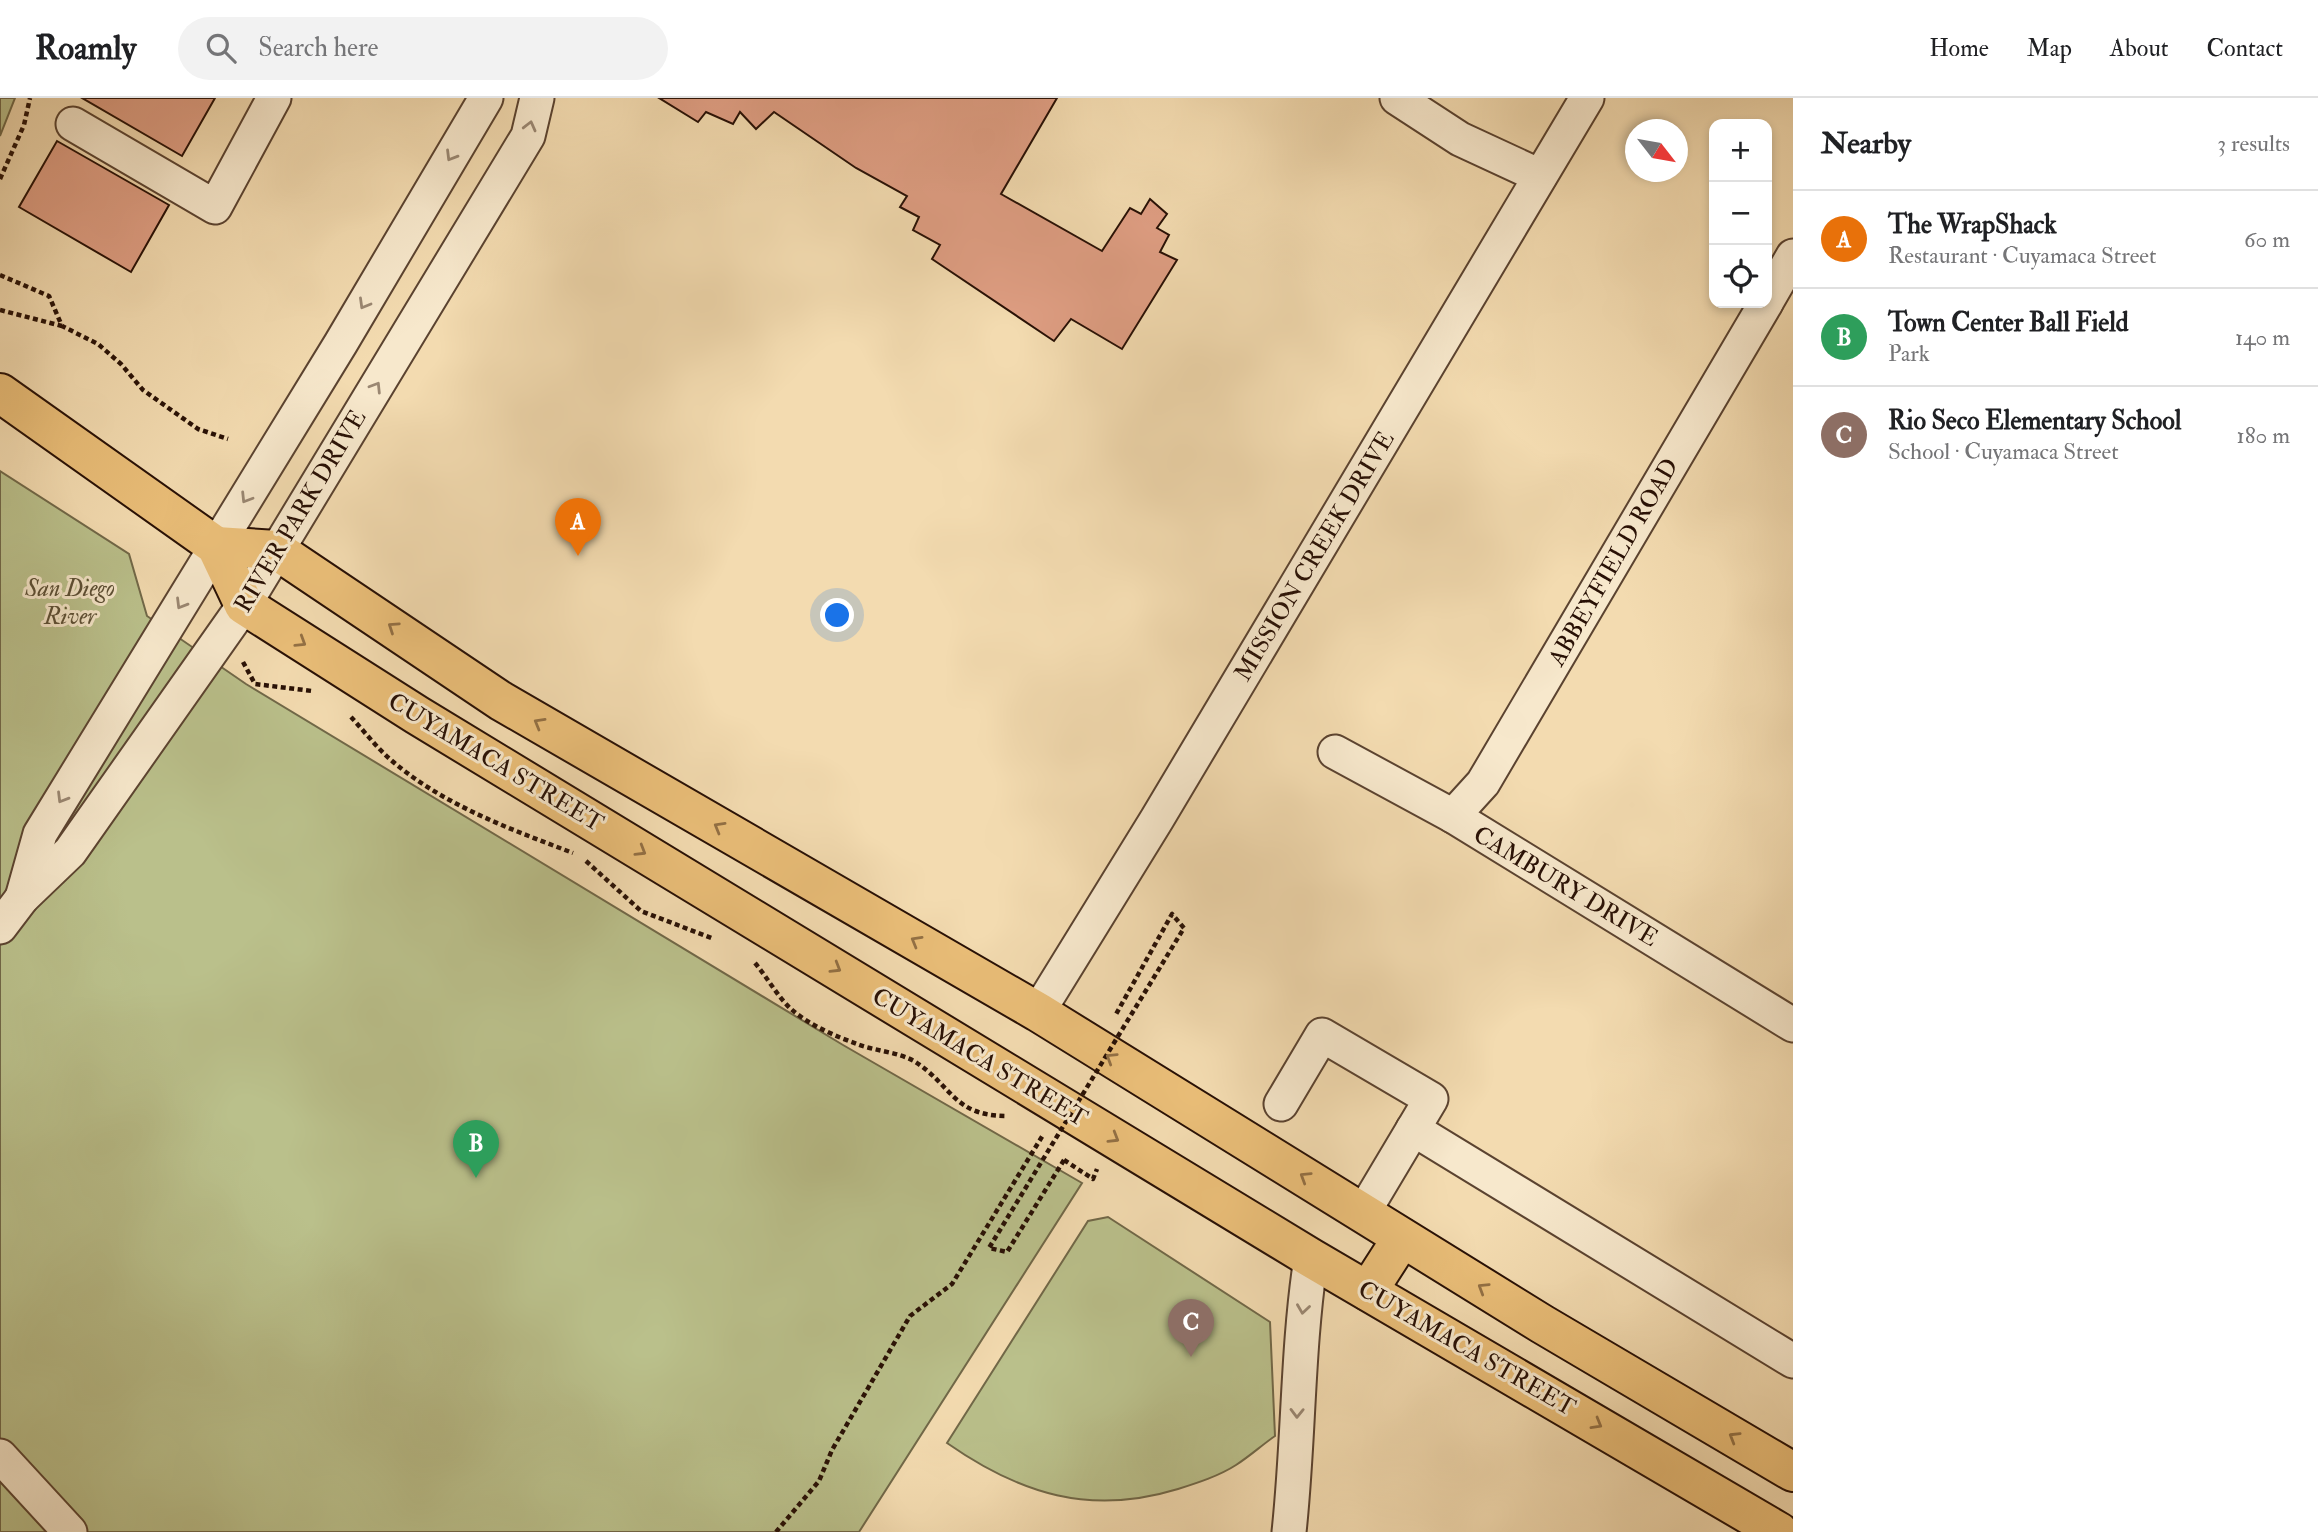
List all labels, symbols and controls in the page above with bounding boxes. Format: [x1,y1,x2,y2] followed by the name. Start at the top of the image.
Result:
[178,17,668,80] search box
[35,28,136,69] text: Roamly
[202,29,240,67] icon: search
[258,32,378,64] text: Search here
[1929,33,1989,64] text: Home
[2027,33,2072,64] text: Map
[2110,33,2169,64] text: About
[2207,33,2283,64] text: Contact
[1625,119,1688,182] north arrow
[1709,119,1772,308] map controls
[1709,119,1772,182] button: +
[522,120,536,132] one-way arrow
[1821,125,1911,162] text: Nearby
[2217,129,2290,158] text: 3 results
[447,149,460,162] one-way arrow
[1709,182,1772,245] button: −
[1888,209,2057,241] text: The WrapShack
[1837,225,1851,254] text: A
[2244,225,2290,254] text: 60 m
[1888,241,2156,270] text: Restaurant · Cuyamaca Street
[1709,245,1772,308] button: locate
[359,296,372,309] one-way arrow
[1888,307,2129,339] text: Town Center Ball Field
[1836,323,1852,352] text: B
[2235,323,2290,352] text: 140 m
[1888,339,1930,368] text: Park
[367,382,380,395] one-way arrow
[228,404,373,618] street label: RIVER PARK DRIVE
[1888,405,2181,437] text: Rio Seco Elementary School
[1836,421,1852,450] text: C
[2237,421,2290,450] text: 180 m
[1227,426,1401,687] street label: MISSION CREEK DRIVE
[1888,437,2119,466] text: School · Cuyamaca Street
[1541,453,1686,673] street label: ABBEYFIELD ROAD
[242,491,255,504] one-way arrow
[555,498,601,556] pin: A
[24,573,115,632] park label: San Diego River
[176,596,189,609] one-way arrow
[820,598,854,632] your location
[387,623,400,636] one-way arrow
[294,633,307,646] one-way arrow
[382,686,609,839] street label: CUYAMACA STREET
[533,718,546,731] one-way arrow
[57,790,70,803] one-way arrow
[1468,819,1664,954] street label: CAMBURY DRIVE
[714,822,726,835] one-way arrow
[634,842,647,855] one-way arrow
[910,937,923,950] one-way arrow
[828,960,841,973] one-way arrow
[866,981,1093,1134] street label: CUYAMACA STREET
[1106,1053,1119,1066] one-way arrow
[453,1120,499,1178] pin: B
[1106,1130,1119,1143] one-way arrow
[1299,1173,1312,1186] one-way arrow
[1353,1274,1581,1423] street label: CUYAMACA STREET
[1478,1283,1491,1296] one-way arrow
[1168,1299,1214,1357] pin: C
[1296,1303,1311,1315] one-way arrow
[1290,1408,1305,1419] one-way arrow
[1589,1416,1602,1429] one-way arrow
[1729,1432,1742,1445] one-way arrow

